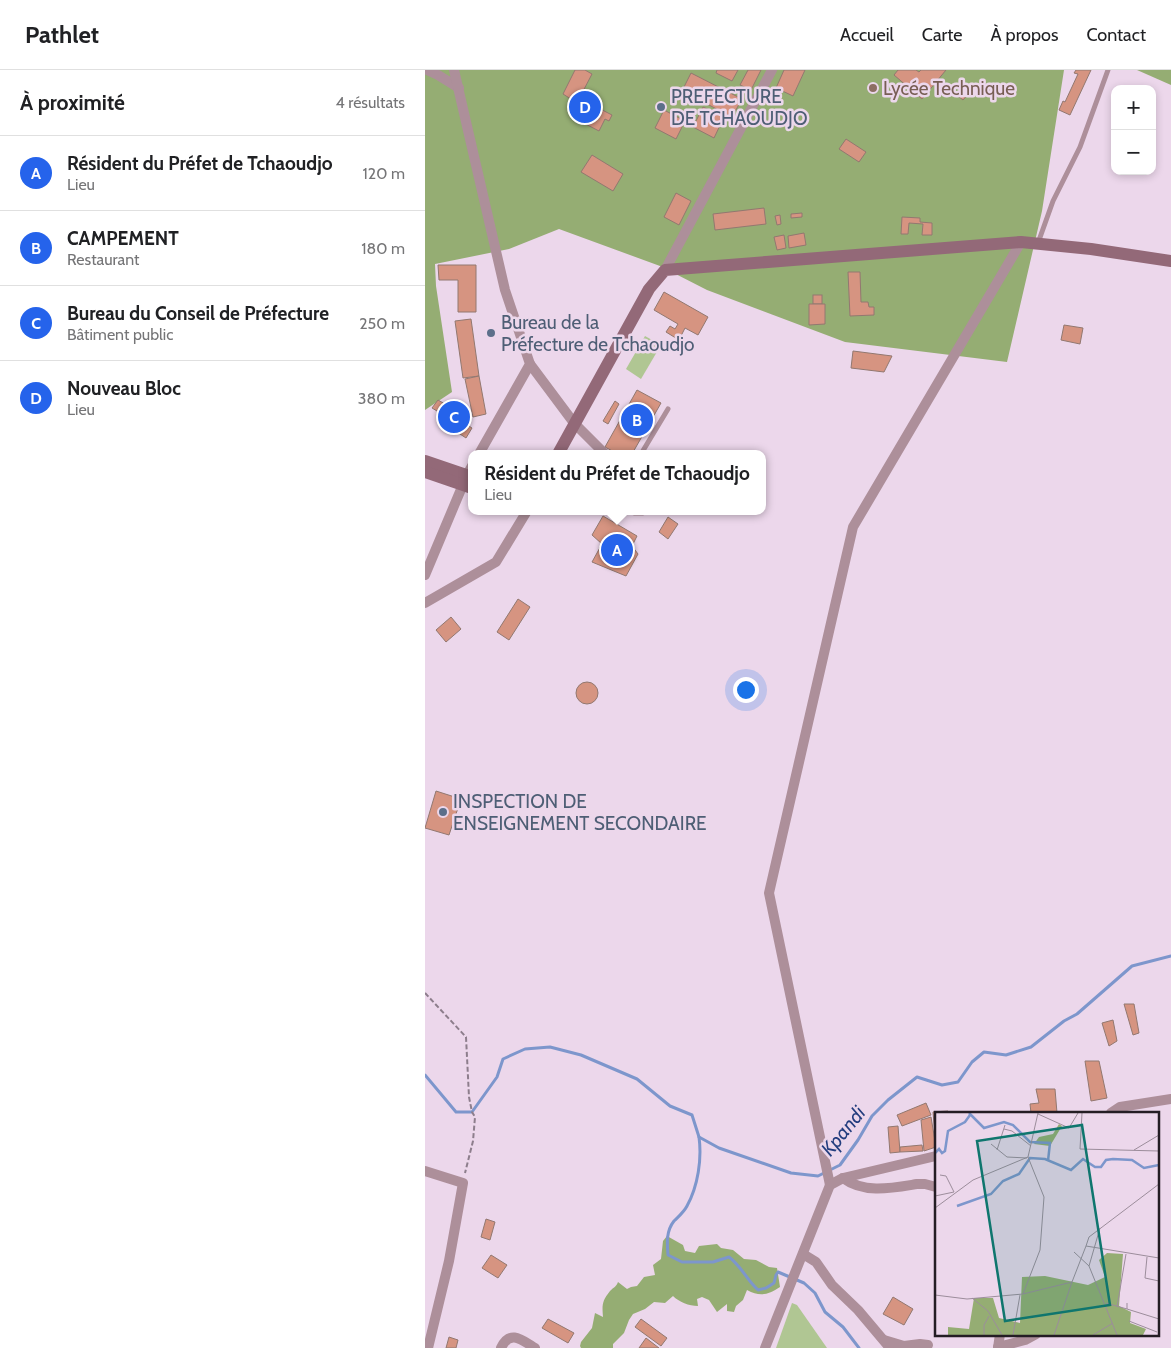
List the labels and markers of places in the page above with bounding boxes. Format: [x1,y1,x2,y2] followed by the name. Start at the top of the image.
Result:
[883,77,1015,100] place label: Lycée Technique
[867,82,879,94] marker: Lycée Technique
[671,85,808,130] place label: PREFECTURE DE TCHAOUDJO
[569,88,601,126] pin: D
[655,101,667,113] marker: PREFECTURE DE TCHAOUDJO
[501,311,694,356] place label: Bureau de la Préfecture de Tchaoudjo
[485,327,497,339] marker: Bureau de la Préfecture de Tchaoudjo
[438,398,470,436] pin: C
[621,401,653,439] pin: B
[601,531,633,569] pin: A
[453,790,707,835] place label: INSPECTION DE ENSEIGNEMENT SECONDAIRE
[437,806,449,818] marker: INSPECTION DE ENSEIGNEMENT SECONDAIRE

